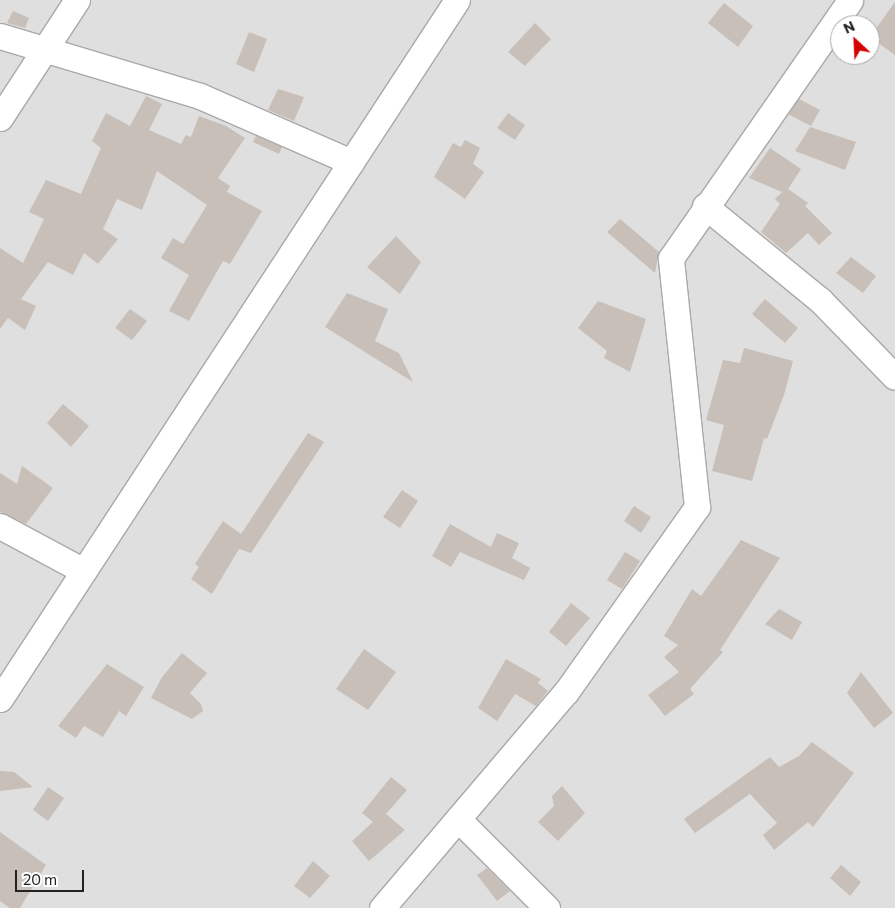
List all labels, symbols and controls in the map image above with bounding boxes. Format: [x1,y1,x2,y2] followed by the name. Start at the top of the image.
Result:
[830,15,880,65] north arrow
[841,17,857,37] text: N
[18,860,86,892] scale bar
[23,870,57,888] text: 20 m

